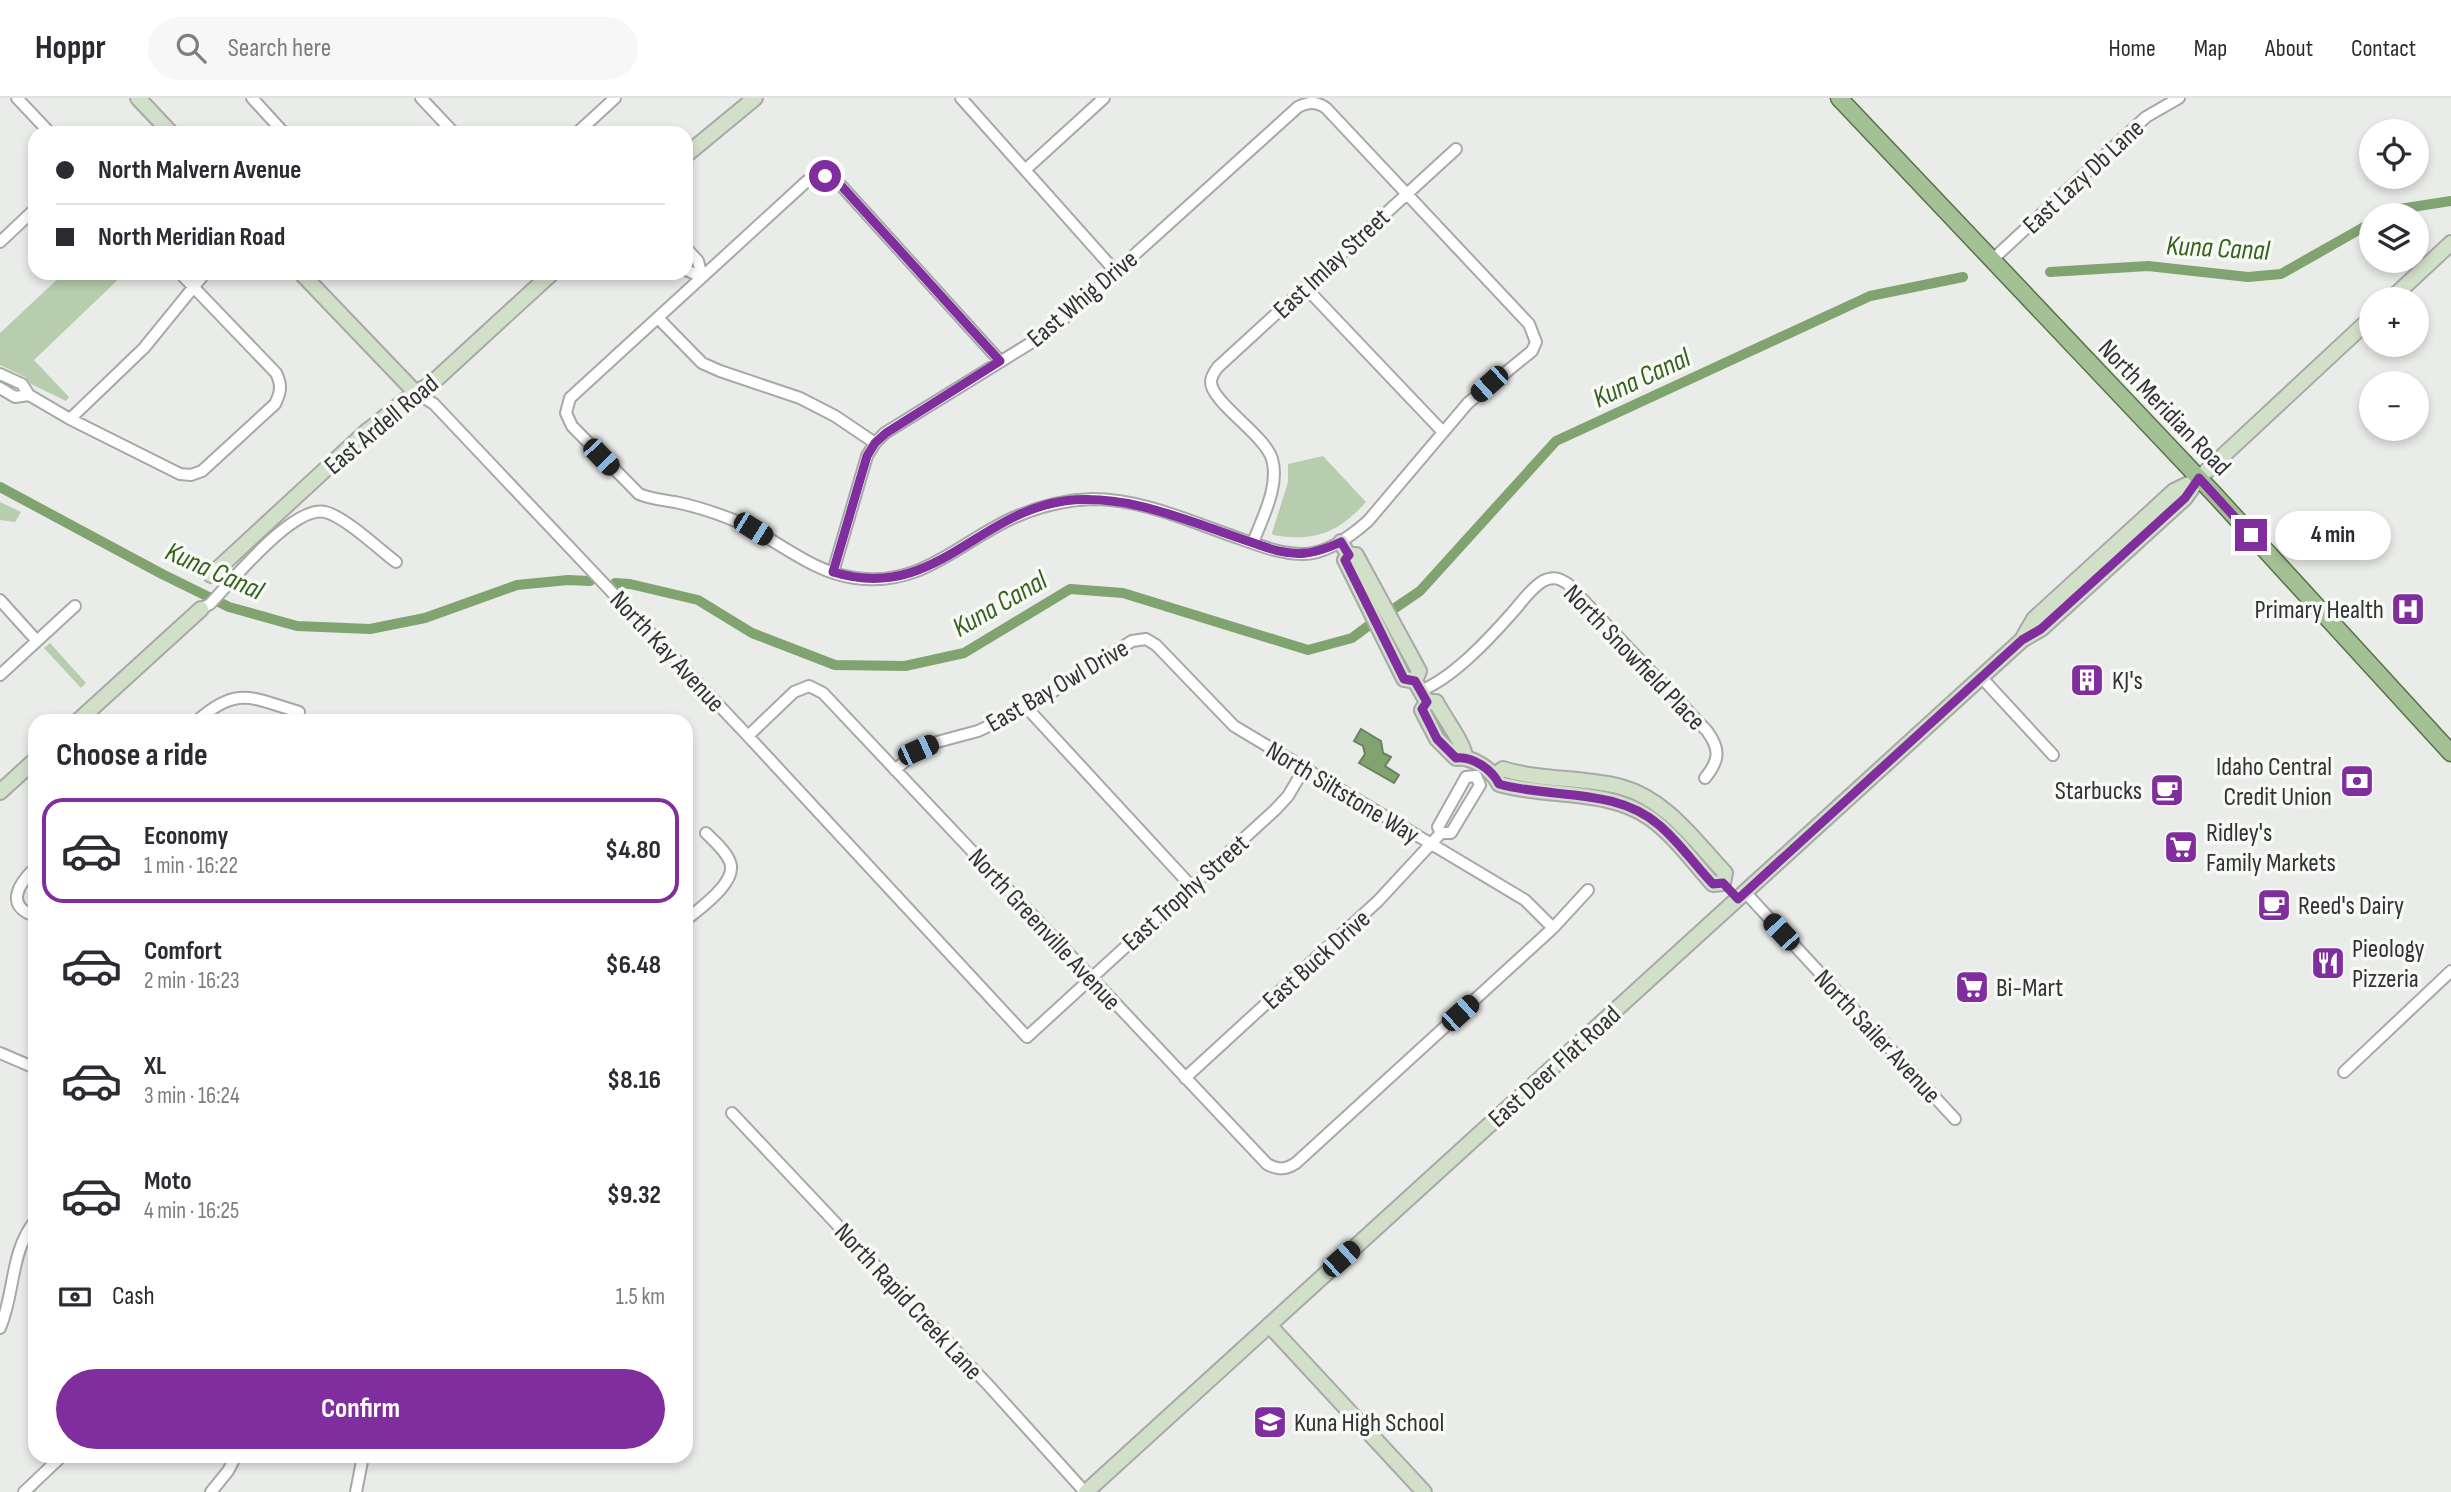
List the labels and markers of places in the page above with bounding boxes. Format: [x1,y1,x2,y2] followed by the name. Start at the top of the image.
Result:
[2389,590,2427,628] hospital icon: Primary Health
[2255,595,2384,626] place label: Primary Health
[2068,661,2106,699] building icon: KJ's
[2112,666,2143,697] place label: KJ's
[2216,752,2332,813] place label: Idaho Central Credit Union
[2338,762,2376,800] bank icon: Idaho Central Credit Union
[2148,771,2186,809] cafe icon: Starbucks
[2055,776,2142,807] place label: Starbucks
[2206,818,2336,879] place label: Ridley's Family Markets
[2162,828,2200,866] supermarket icon: Ridley's Family Markets
[2255,886,2293,924] cafe icon: Reed's Dairy
[2298,891,2404,922] place label: Reed's Dairy
[2352,934,2425,995] place label: Pieology Pizzeria
[2309,944,2347,982] restaurant icon: Pieology Pizzeria
[1953,968,1991,1006] supermarket icon: Bi-Mart
[1996,973,2063,1004] place label: Bi-Mart
[1251,1403,1289,1441] school or university icon: Kuna High School
[1294,1408,1444,1439] place label: Kuna High School

